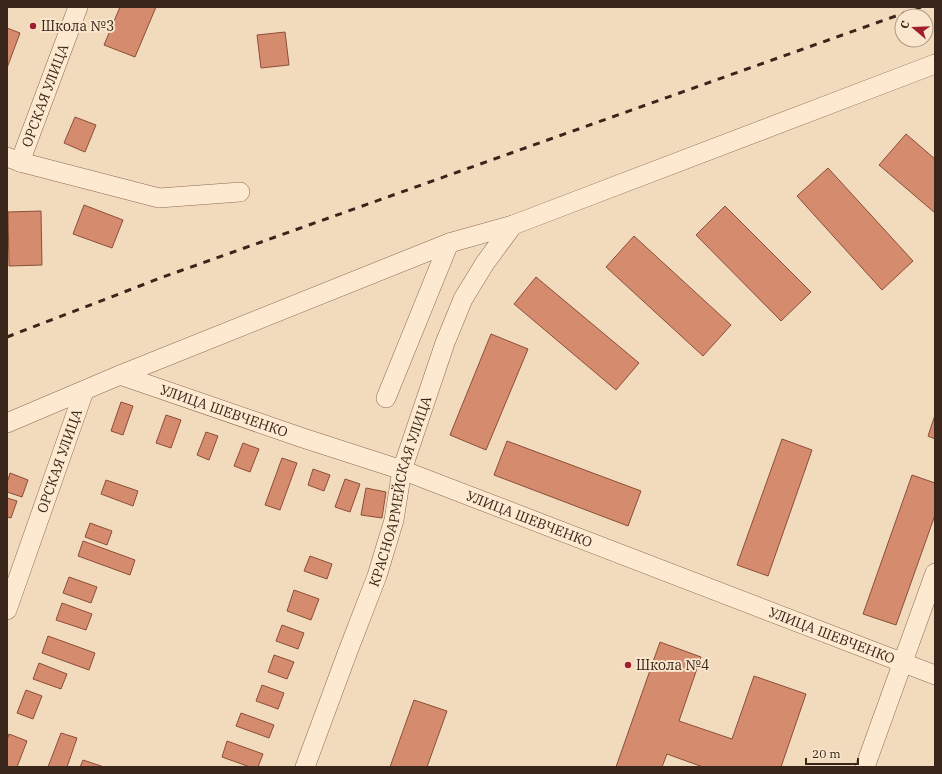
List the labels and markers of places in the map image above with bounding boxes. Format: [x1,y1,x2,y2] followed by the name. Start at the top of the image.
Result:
[41,17,114,35] place label: Школа №3
[28,21,38,31] marker: Школа №3
[636,656,709,674] place label: Школа №4
[623,660,633,670] marker: Школа №4

